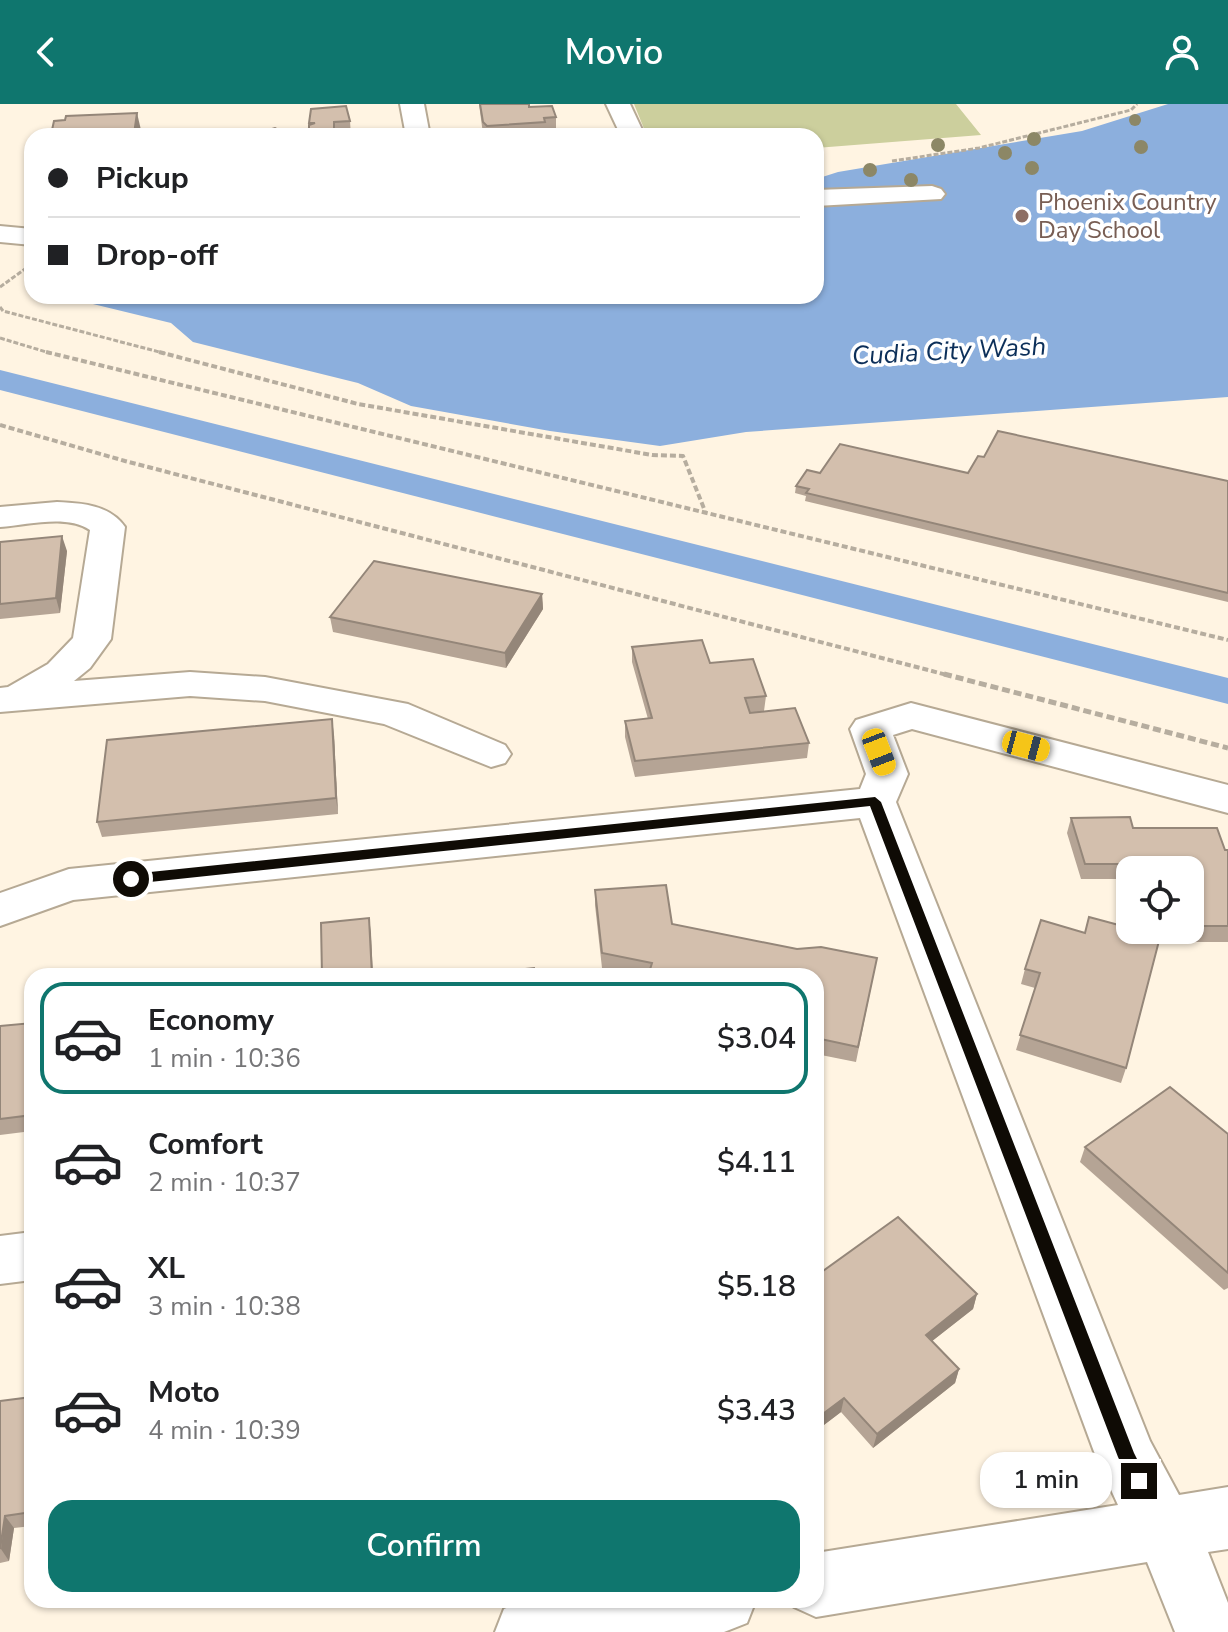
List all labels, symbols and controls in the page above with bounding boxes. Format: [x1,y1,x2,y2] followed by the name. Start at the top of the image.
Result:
[565,28,663,77] text: Movio
[24,30,68,74] icon: back
[1160,30,1204,74] icon: person
[96,158,189,199] text: Pickup
[1038,186,1217,246] place label: Phoenix Country Day School
[1013,207,1031,225] marker: Phoenix Country Day School
[96,235,218,276] text: Drop-off
[851,328,1047,374] water label: Cudia City Wash
[859,725,899,779] car
[1000,728,1052,764] car
[1116,856,1204,944] map controls
[1116,856,1204,944] button: locate
[113,861,149,897] route start
[148,1000,274,1041] text: Economy
[52,1002,124,1074] icon: car
[717,1018,796,1059] text: $3.04
[148,1041,301,1076] text: 1 min · 10:36
[148,1124,263,1165] text: Comfort
[52,1126,124,1198] icon: car
[717,1142,796,1183] text: $4.11
[148,1165,301,1200] text: 2 min · 10:37
[148,1248,185,1289] text: XL
[52,1250,124,1322] icon: car
[717,1266,796,1307] text: $5.18
[148,1289,301,1324] text: 3 min · 10:38
[148,1372,220,1413] text: Moto
[52,1374,124,1446] icon: car
[717,1390,796,1431] text: $3.43
[148,1413,301,1448] text: 4 min · 10:39
[979,1453,1111,1509] callout: 1 min
[1013,1462,1079,1497] text: 1 min
[1121,1463,1157,1499] route end
[48,1500,800,1592] button: Confirm

